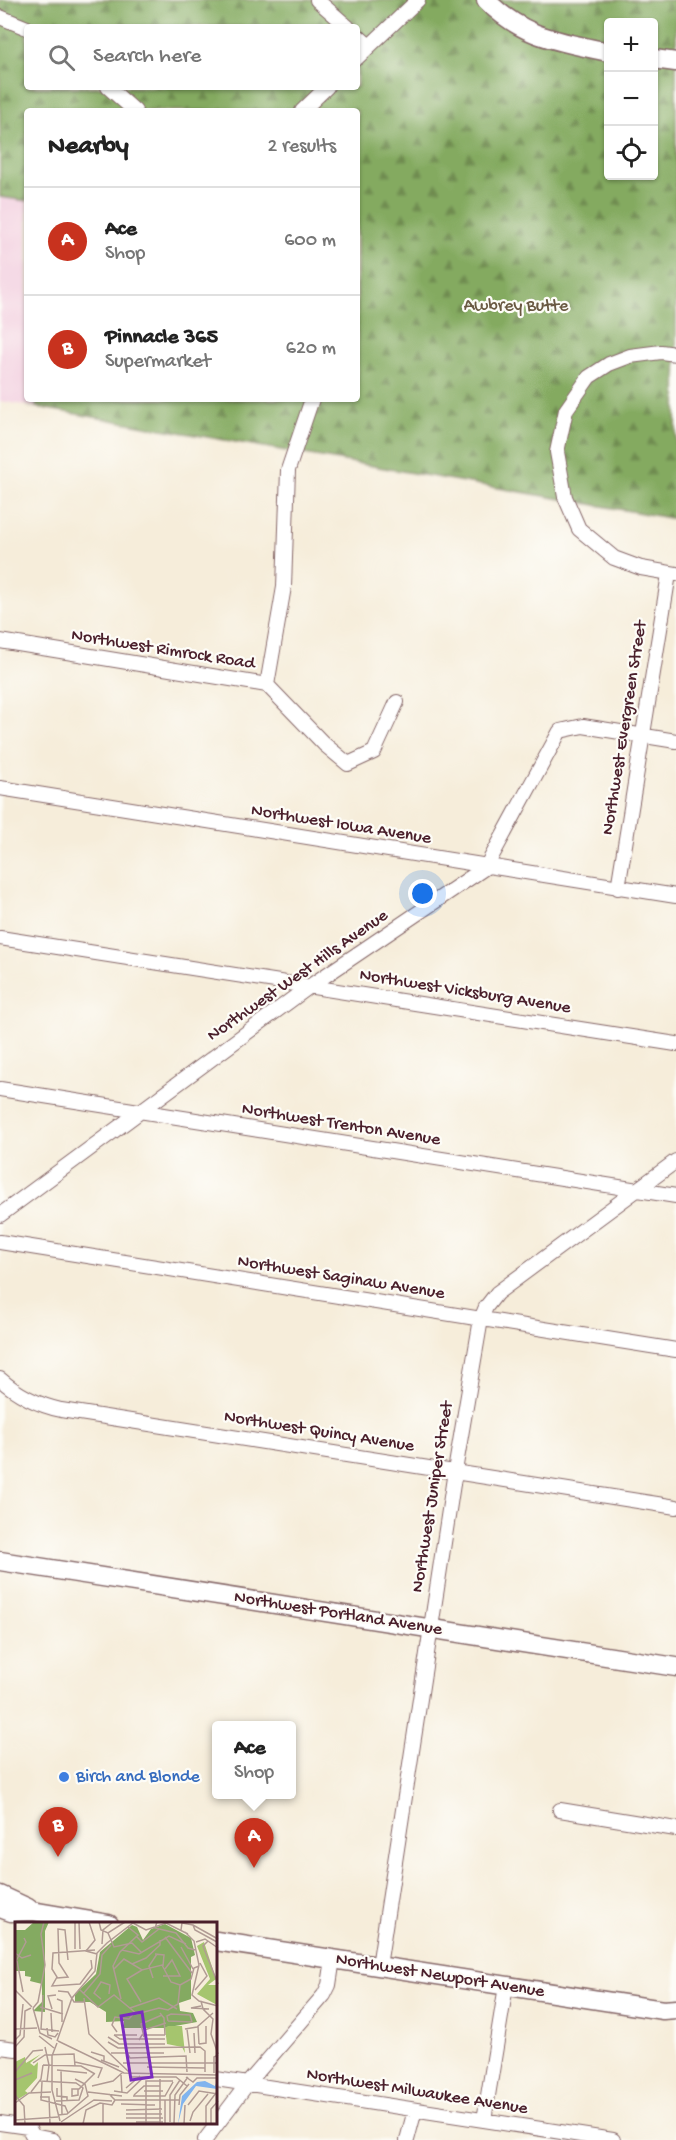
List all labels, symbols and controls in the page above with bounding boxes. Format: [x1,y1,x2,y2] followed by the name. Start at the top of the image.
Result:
[604,18,658,180] map controls
[604,18,658,72] button: +
[24,24,360,90] search box
[45,41,78,74] icon: search
[93,44,201,70] text: Search here
[604,72,658,126] button: −
[604,126,658,180] button: locate
[48,132,129,163] text: Nearby
[267,136,336,159] text: 2 results
[105,217,137,243] text: Ace
[62,230,73,253] text: A
[284,230,336,253] text: 600 m
[105,243,145,266] text: Shop
[464,296,569,317] park label: Awbrey Butte
[105,325,218,351] text: Pinnacle 365
[62,338,73,361] text: B
[286,338,336,361] text: 620 m
[105,351,211,374] text: Supermarket
[598,618,653,837] street label: Northwest Evergreen Street
[70,625,258,675] street label: Northwest Rimrock Road
[249,800,433,850] street label: Northwest Iowa Avenue
[408,879,437,908] your location
[204,905,393,1047] street label: Northwest West Hills Avenue
[358,965,573,1019] street label: Northwest Vicksburg Avenue
[240,1099,442,1151] street label: Northwest Trenton Avenue
[236,1251,447,1305] street label: Northwest Saginaw Avenue
[408,1398,459,1594] street label: Northwest Juniper Street
[222,1407,416,1458] street label: Northwest Quincy Avenue
[232,1587,444,1641] street label: Northwest Portland Avenue
[212,1721,296,1799] popup
[234,1736,266,1762] text: Ace
[234,1762,274,1785] text: Shop
[75,1767,200,1788] place label: Birch and Blonde
[57,1770,71,1784] marker: Birch and Blonde
[38,1808,78,1857] pin: B
[234,1818,274,1868] pin: A
[15,1922,218,2125] inset map
[334,1949,547,2003] street label: Northwest Newport Avenue
[305,2064,530,2120] street label: Northwest Milwaukee Avenue

